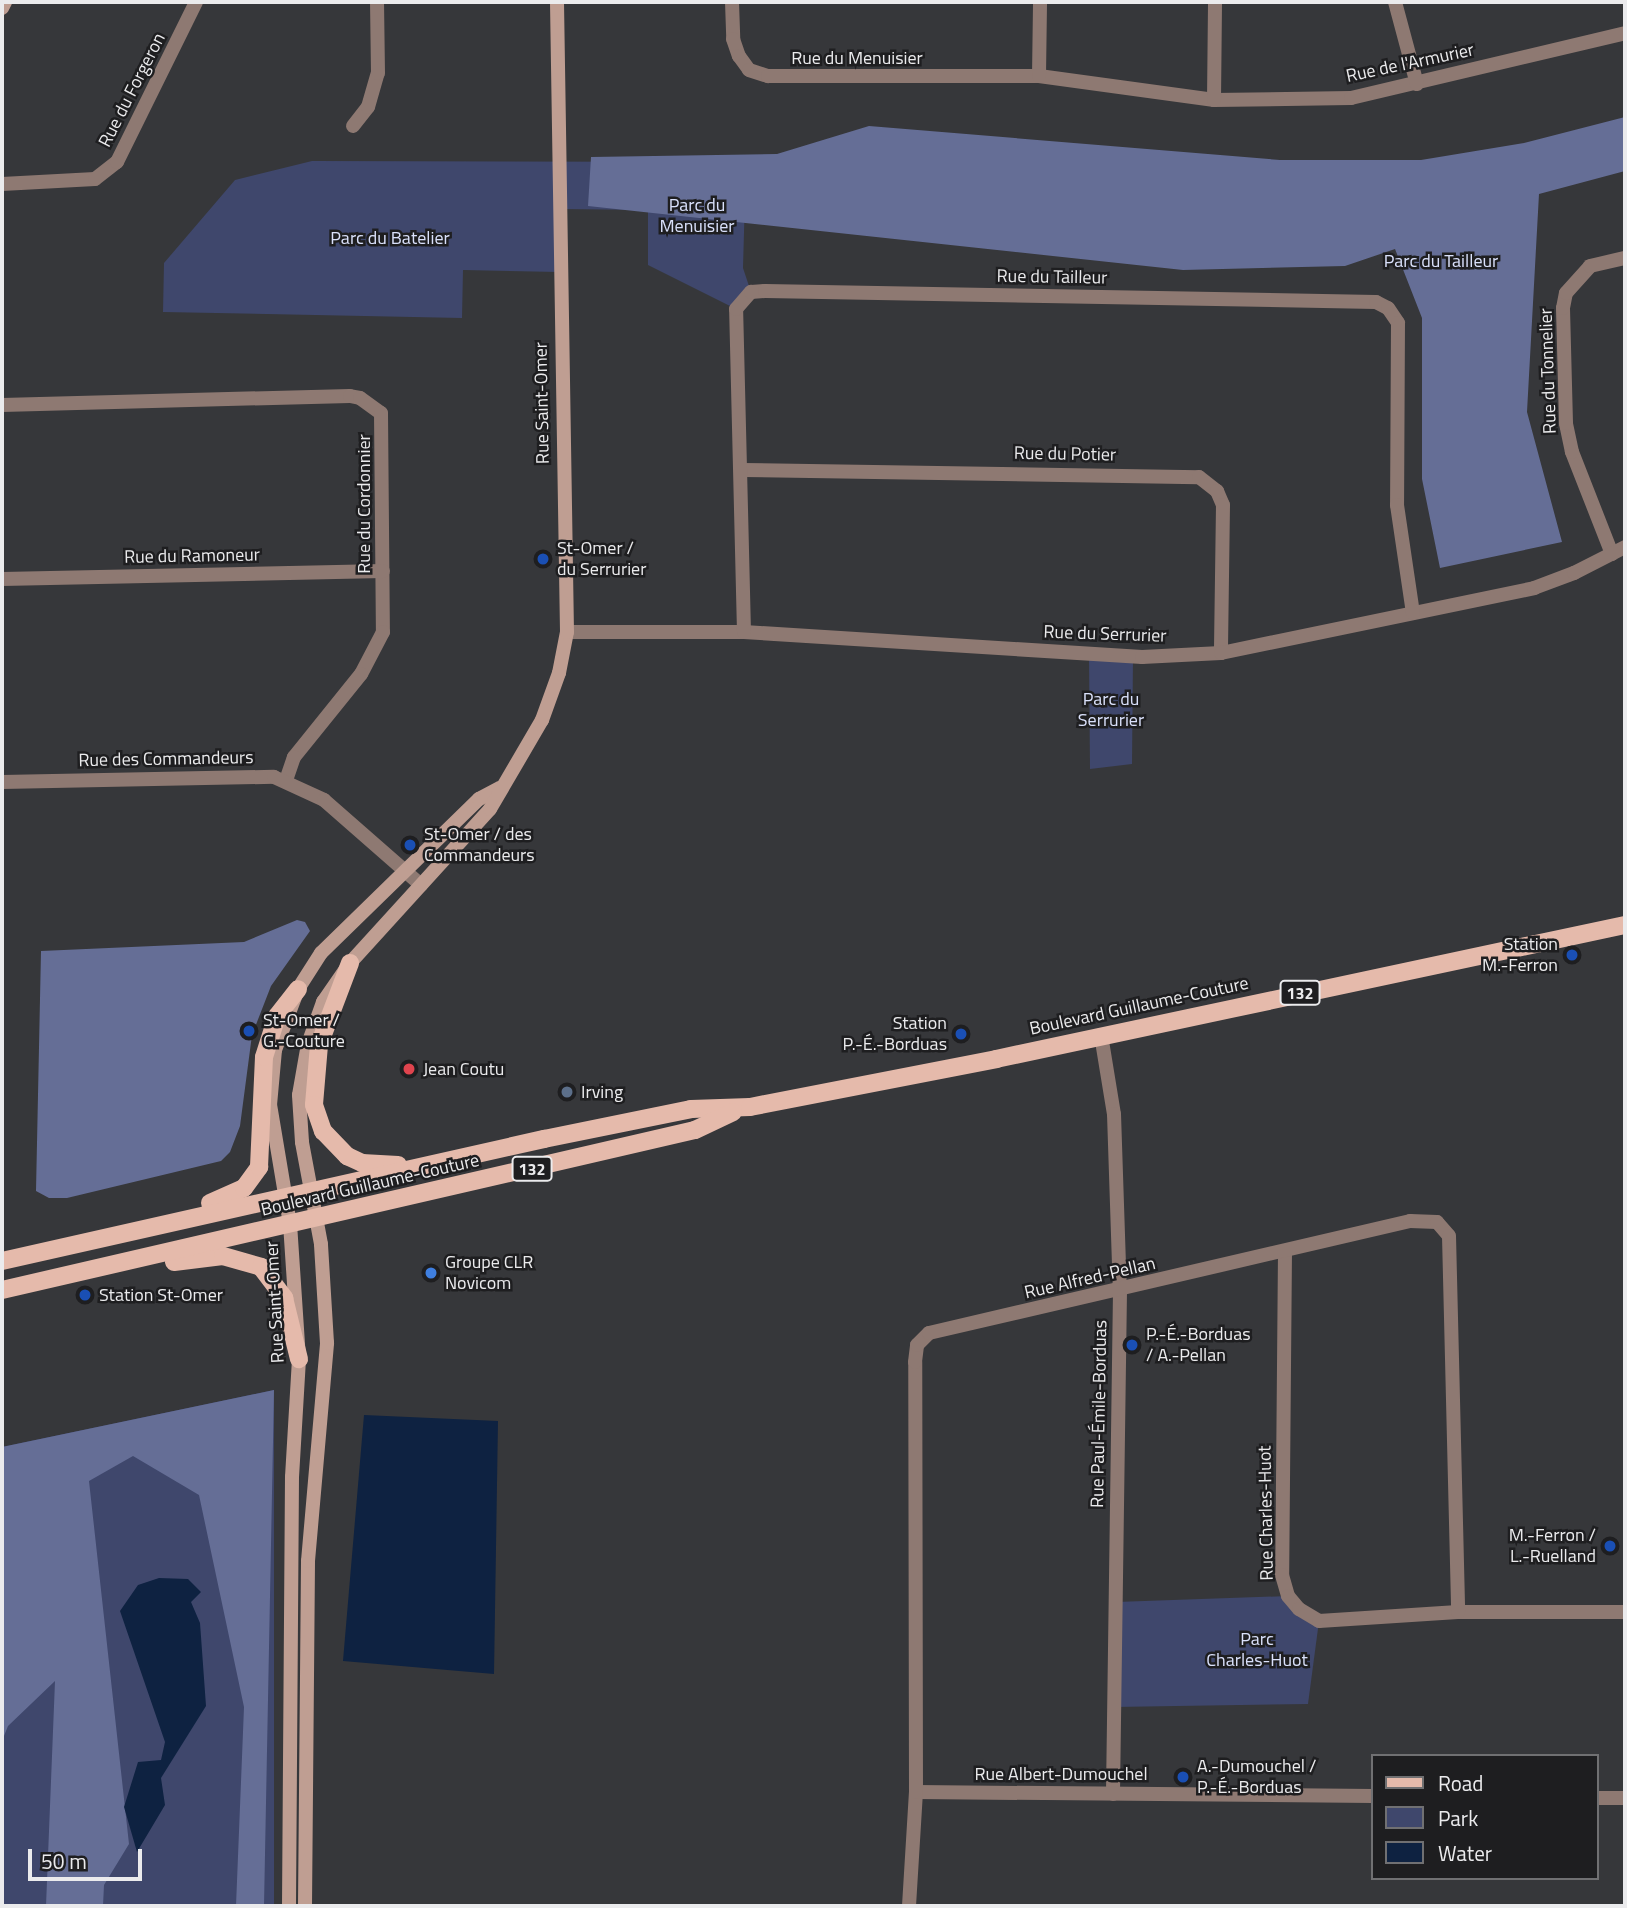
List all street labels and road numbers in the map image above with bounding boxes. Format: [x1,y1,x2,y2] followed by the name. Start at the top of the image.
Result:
[94,29,170,151] street label: Rue du Forgeron
[1344,39,1476,87] street label: Rue de l'Armurier
[791,47,923,69] street label: Rue du Menuisier
[996,265,1108,289] street label: Rue du Tailleur
[1535,308,1561,434] street label: Rue du Tonnelier
[530,342,554,464] street label: Rue Saint-Omer
[353,434,375,574] street label: Rue du Cordonnier
[1014,442,1116,466] street label: Rue du Potier
[124,544,260,568] street label: Rue du Ramoneur
[1043,621,1167,647] street label: Rue du Serrurier
[78,747,254,771] street label: Rue des Commandeurs
[1027,972,1251,1040] street label: Boulevard Guillaume-Couture
[1279,981,1321,1006] road number: 132
[259,1149,481,1221] street label: Boulevard Guillaume-Couture
[511,1156,553,1182] road number: 132
[261,1241,289,1363] street label: Rue Saint-Omer
[1022,1252,1158,1304] street label: Rue Alfred-Pellan
[1087,1320,1111,1508] street label: Rue Paul-Émile-Borduas
[1254,1445,1278,1581] street label: Rue Charles-Huot
[974,1763,1148,1785] street label: Rue Albert-Dumouchel

